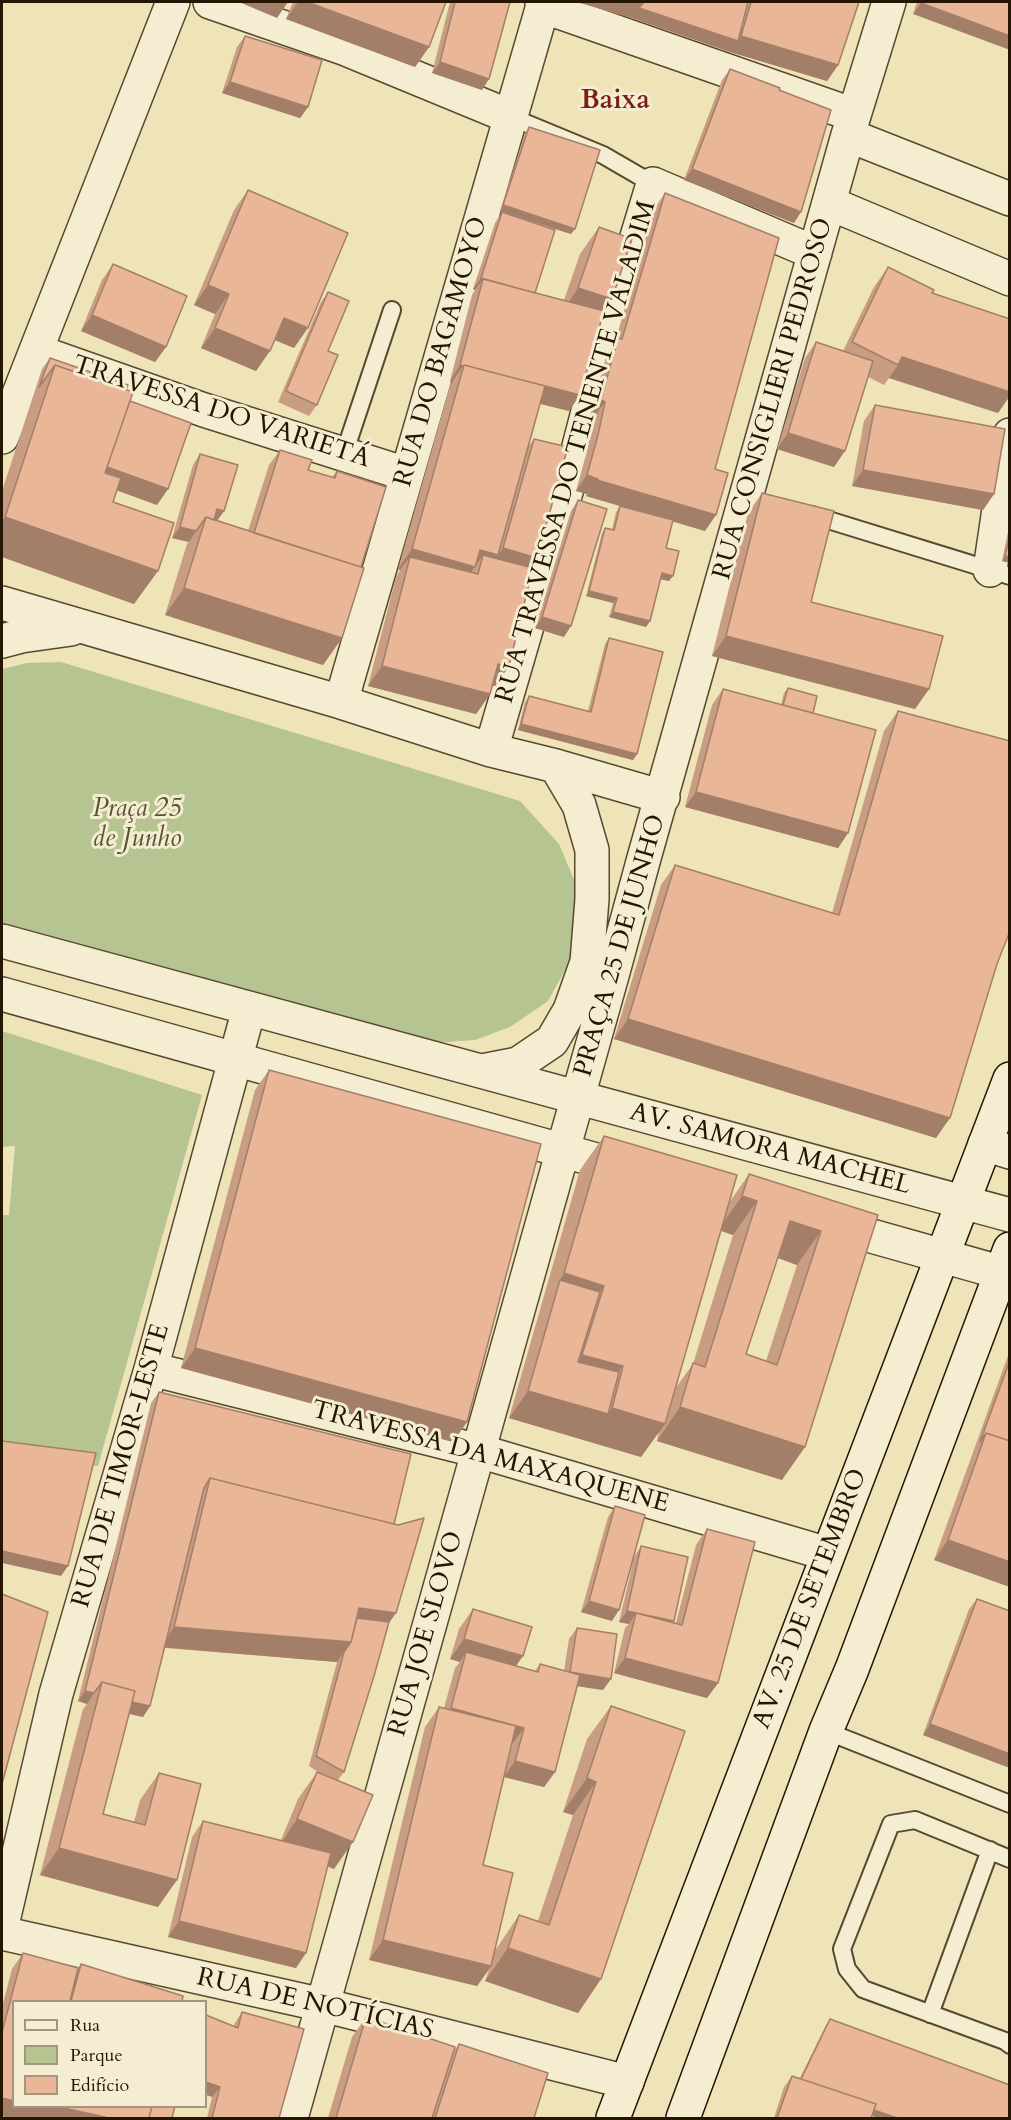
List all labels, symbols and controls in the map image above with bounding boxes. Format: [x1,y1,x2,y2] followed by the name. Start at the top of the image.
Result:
[580,86,650,118] district label: Baixa
[490,197,664,707] street label: RUA TRAVESSA DO TENENTE VALADIM
[389,213,495,491] street label: RUA DO BAGAMOYO
[707,215,841,583] street label: RUA CONSIGLIERI PEDROSO
[68,350,374,476] street label: TRAVESSA DO VARIETÁ
[93,794,181,856] park label: Praça 25 de Junho
[569,811,673,1081] street label: PRAÇA 25 DE JUNHO
[626,1097,914,1203] street label: AV. SAMORA MACHEL
[67,1321,177,1611] street label: RUA DE TIMOR-LESTE
[308,1395,672,1521] street label: TRAVESSA DA MAXAQUENE
[747,1465,875,1733] street label: AV. 25 DE SETEMBRO
[383,1528,471,1740] street label: RUA JOE SLOVO
[194,1963,436,2047] street label: RUA DE NOTÍCIAS
[12,2000,207,2108] legend
[70,2013,100,2038] text: Rua
[70,2043,123,2068] text: Parque
[70,2073,129,2098] text: Edifício

